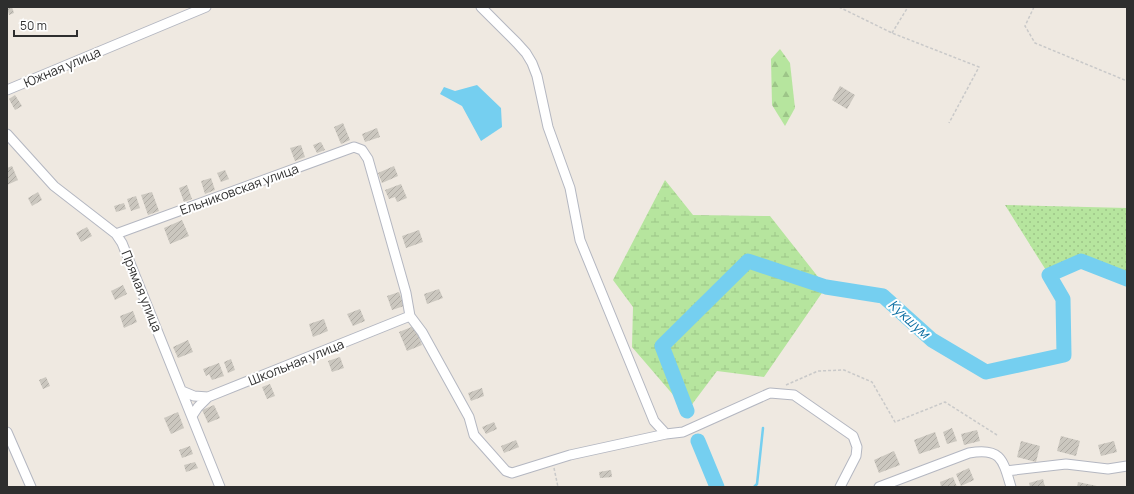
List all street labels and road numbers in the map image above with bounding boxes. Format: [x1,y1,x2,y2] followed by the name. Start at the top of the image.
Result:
[21,43,103,91] street label: Южная улица
[177,159,301,219] street label: Ельниковская улица
[117,247,167,335] street label: Прямая улица
[246,335,346,389] street label: Школьная улица

